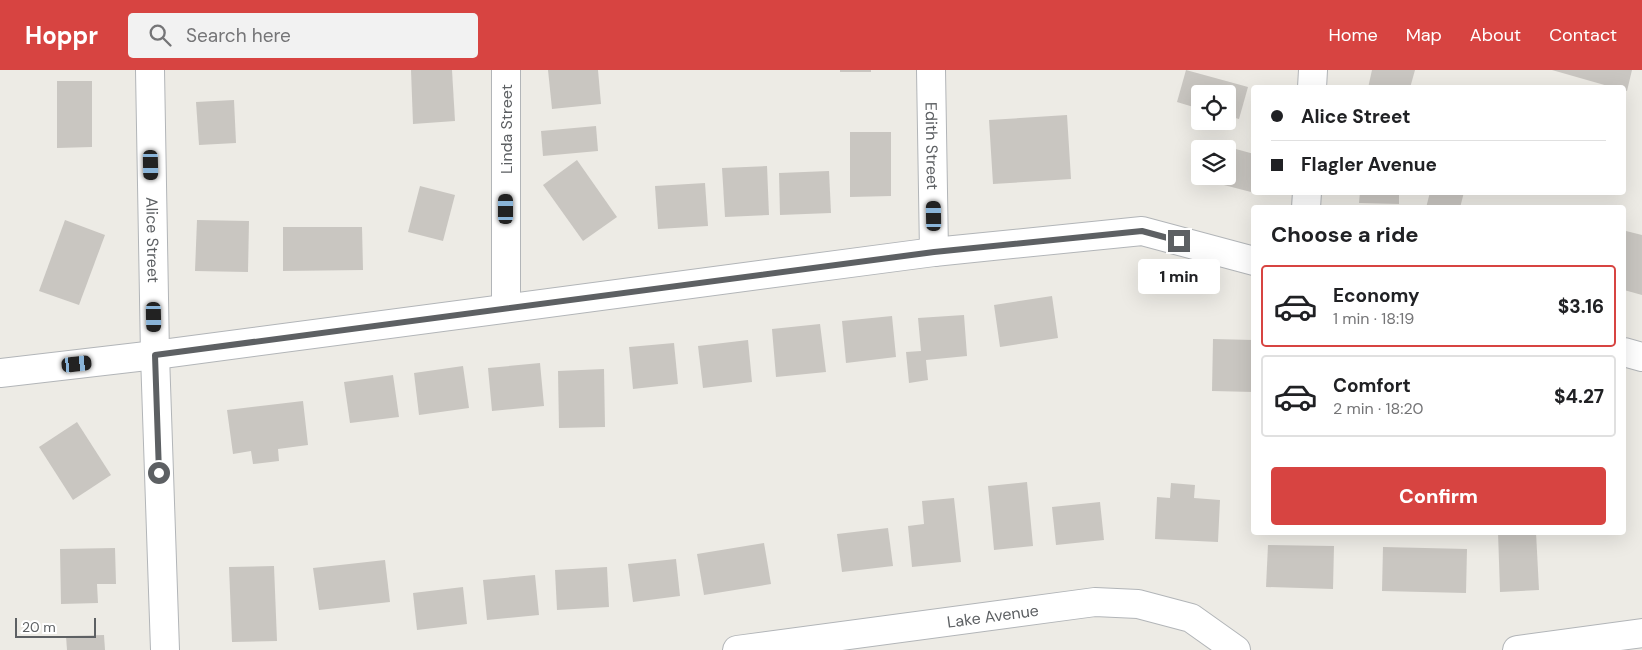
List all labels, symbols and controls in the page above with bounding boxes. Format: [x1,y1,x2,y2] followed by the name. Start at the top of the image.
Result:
[128,13,478,58] search box
[25,20,98,51] text: Hoppr
[146,21,174,49] icon: search
[186,23,291,48] text: Search here
[1328,23,1378,47] text: Home
[1406,23,1442,47] text: Map
[1470,23,1521,47] text: About
[1549,23,1617,47] text: Contact
[496,84,517,174] street label: Linda Street
[1191,85,1236,185] map controls
[1191,85,1236,130] button: locate
[921,102,943,190] street label: Edith Street
[1301,104,1410,129] text: Alice Street
[1191,140,1236,185] button: layers
[143,150,158,180] car
[1301,152,1437,177] text: Flagler Avenue
[498,194,513,224] car
[141,197,164,283] street label: Alice Street
[926,201,941,231] car
[1271,220,1419,249] text: Choose a ride
[1168,230,1190,252] route end
[1138,258,1220,294] callout: 1 min
[1159,266,1199,287] text: 1 min
[1333,283,1420,308] text: Economy
[1273,284,1318,329] icon: car
[1558,294,1604,319] text: $3.16
[146,302,161,332] car
[1333,308,1414,329] text: 1 min · 18:19
[61,355,92,373] car
[1333,373,1411,398] text: Comfort
[1273,374,1318,419] icon: car
[1554,384,1604,409] text: $4.27
[1333,398,1423,419] text: 2 min · 18:20
[148,462,170,484] route start
[1271,467,1606,525] button: Confirm
[946,600,1040,633] street label: Lake Avenue
[15,615,96,638] scale bar
[22,618,56,636] text: 20 m

